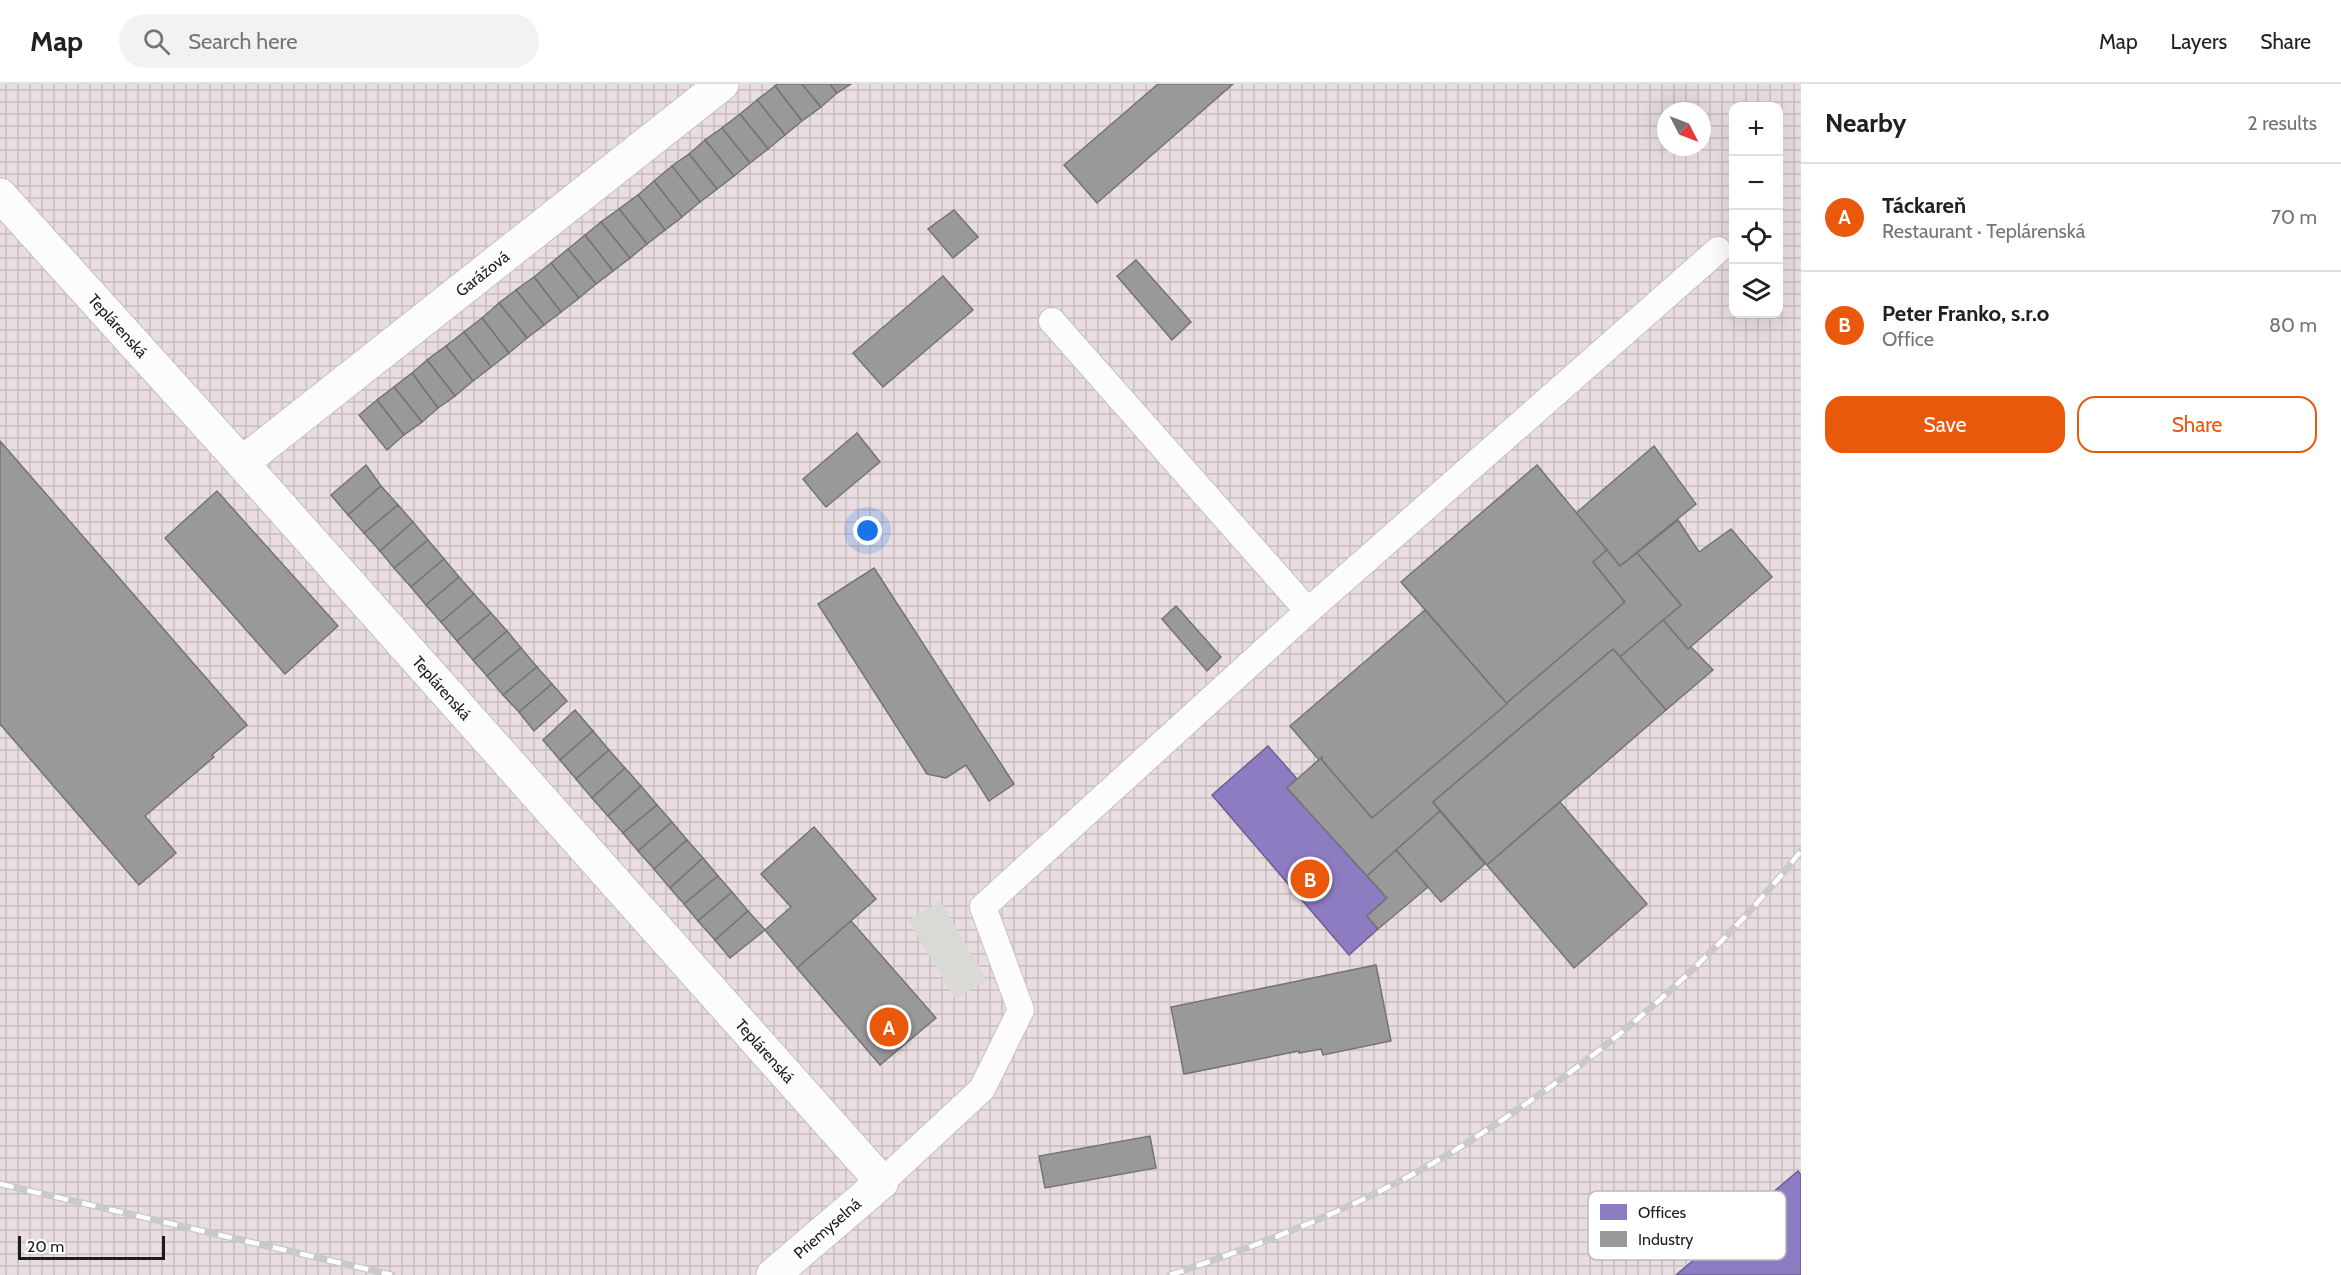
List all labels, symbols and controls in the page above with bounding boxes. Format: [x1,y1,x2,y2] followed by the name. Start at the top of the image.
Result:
[119,14,539,68] search box
[30,24,83,58] text: Map
[140,25,173,58] icon: search
[188,28,297,55] text: Search here
[2099,29,2138,54] text: Map
[2171,29,2227,54] text: Layers
[2260,29,2311,54] text: Share
[1657,102,1711,156] north arrow
[1729,102,1783,318] map controls
[1729,102,1783,156] button: +
[1825,107,1906,139] text: Nearby
[2247,111,2317,135] text: 2 results
[1729,156,1783,210] button: −
[1882,192,1966,219] text: Táckareň
[1838,205,1851,229] text: A
[2271,205,2317,229] text: 70 m
[1729,210,1783,264] button: locate
[1882,219,2085,243] text: Restaurant · Teplárenská
[452,247,513,301] street label: Garážová
[1729,264,1783,318] button: layers
[84,290,151,362] street label: Teplárenská
[1882,300,2049,327] text: Peter Franko, s.r.o
[1838,313,1851,337] text: B
[2269,313,2317,337] text: 80 m
[1882,327,1934,351] text: Office
[1825,396,2065,453] button: Save
[2077,396,2317,453] button: Share
[853,516,882,545] your location
[408,652,475,724] street label: Teplárenská
[1290,856,1330,902] pin: B
[870,1004,908,1050] pin: A
[731,1015,798,1087] street label: Teplárenská
[1588,1191,1786,1260] legend
[790,1194,865,1263] street label: Priemyselná
[1638,1203,1687,1222] text: Offices
[1638,1230,1693,1249] text: Industry
[18,1233,165,1260] scale bar
[27,1237,64,1256] text: 20 m

